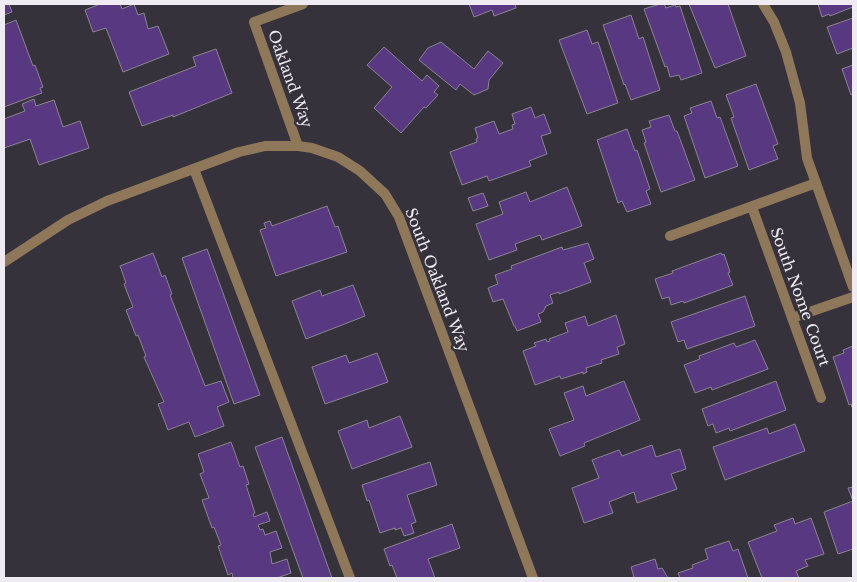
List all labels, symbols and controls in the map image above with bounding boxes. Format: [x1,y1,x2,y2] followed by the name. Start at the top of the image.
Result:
[264,27,317,131] street label: Oakland Way
[401,205,474,355] street label: South Oakland Way
[767,225,835,369] street label: South Nome Court

